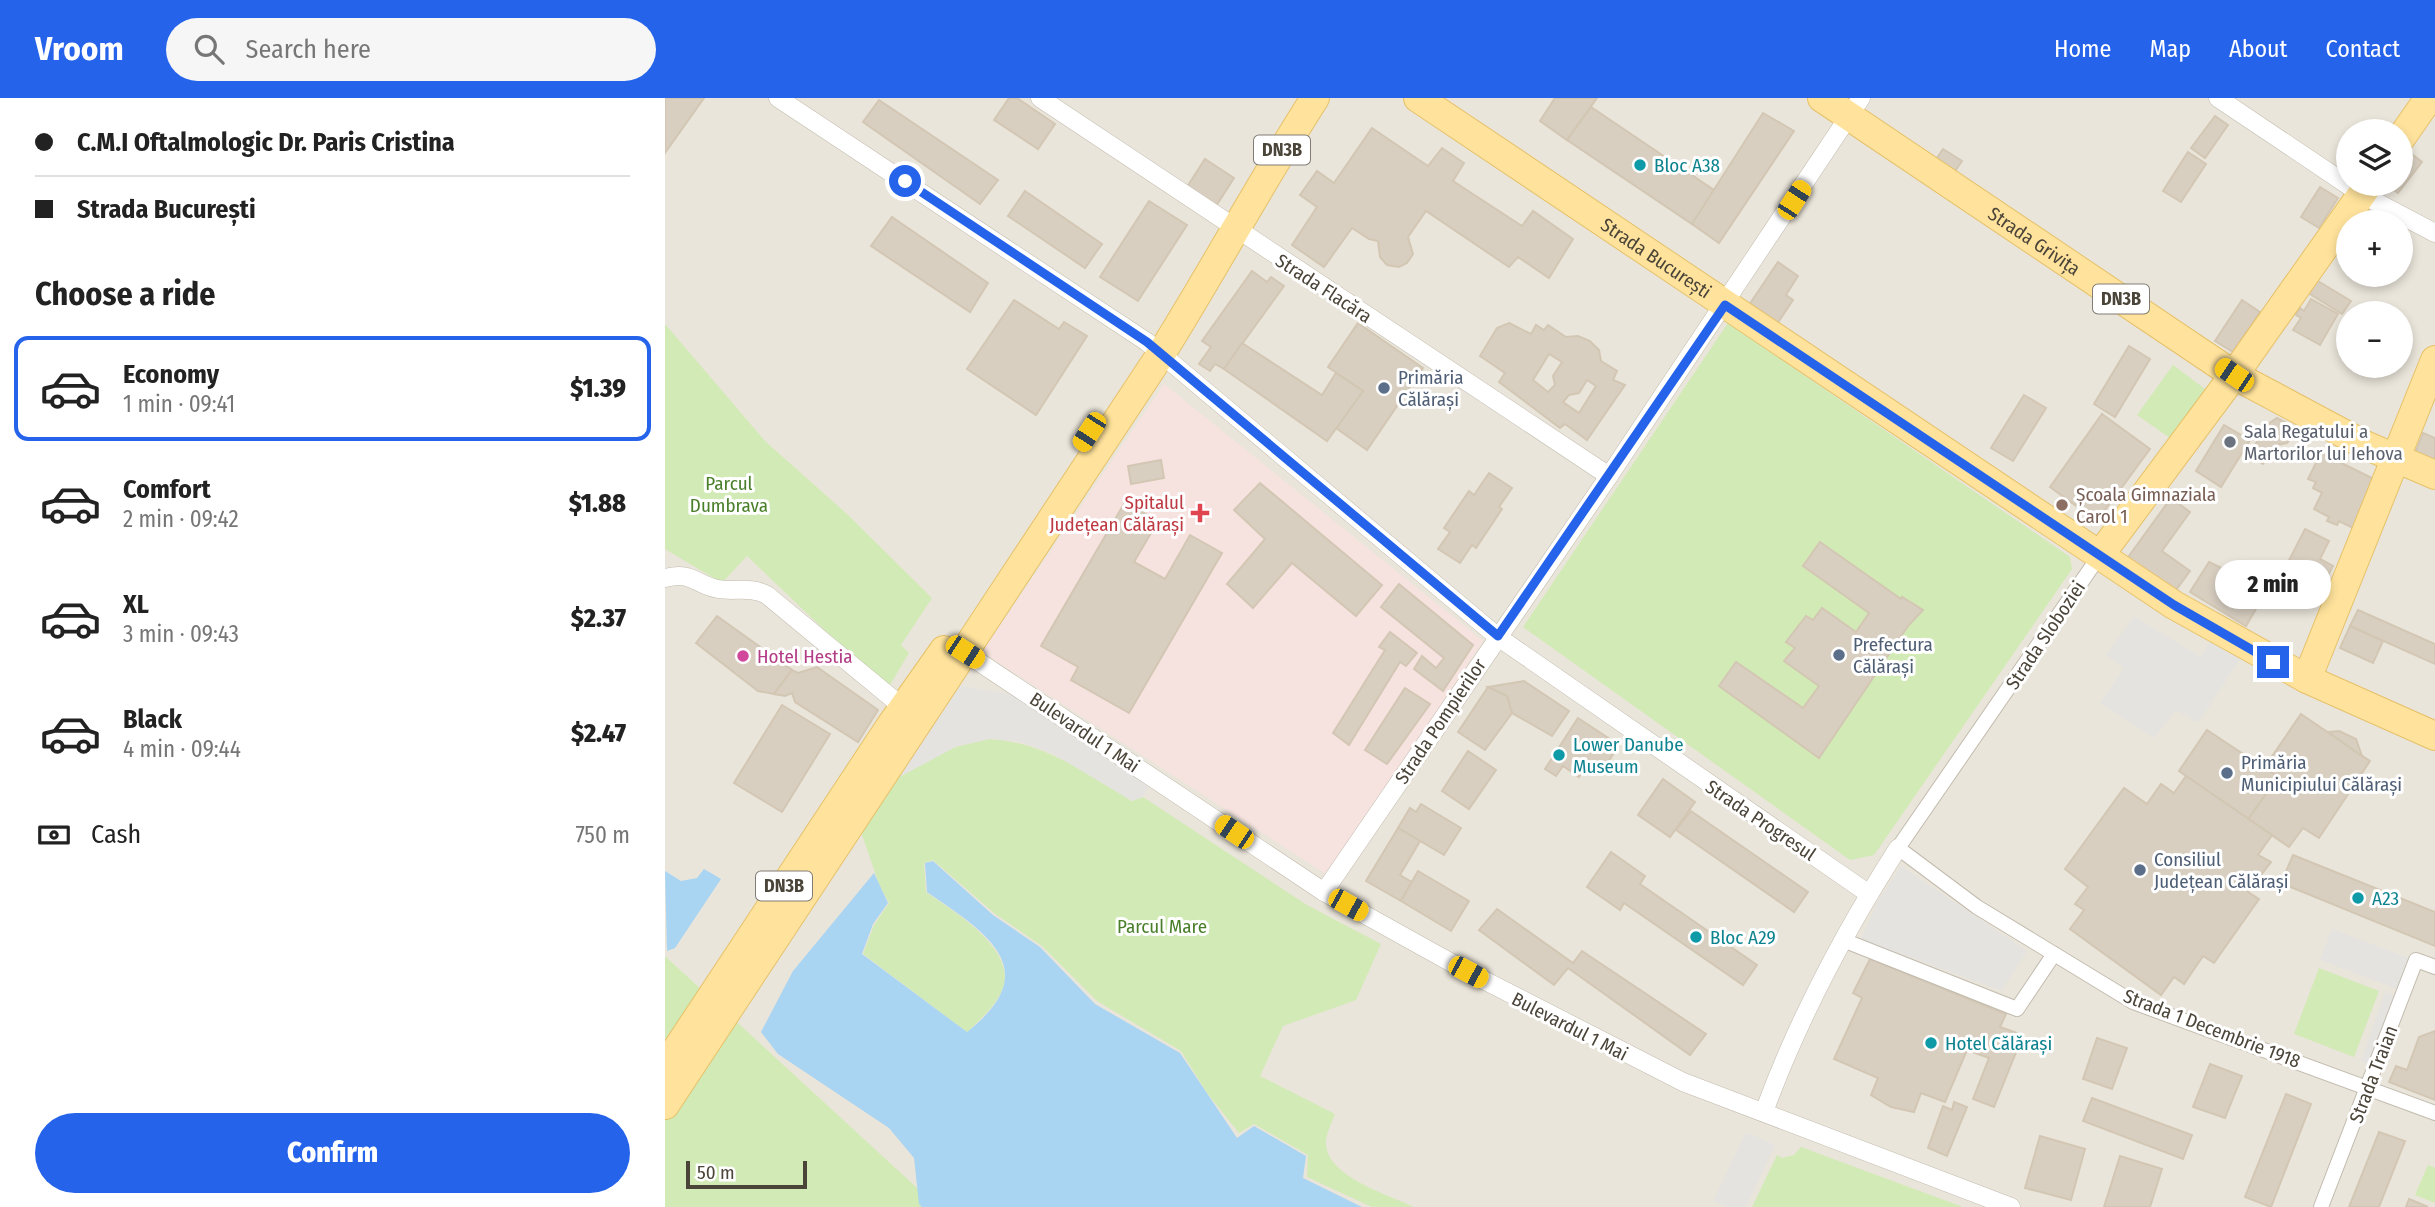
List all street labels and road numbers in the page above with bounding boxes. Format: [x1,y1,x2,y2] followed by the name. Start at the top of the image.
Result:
[1254,136,1310,164] road number: DN3B
[1984,202,2085,280] street label: Strada Grivița
[1597,213,1716,303] street label: Strada București
[1271,249,1376,328] street label: Strada Flacăra
[2093,284,2149,314] road number: DN3B
[2001,577,2090,694] street label: Strada Sloboziei
[1390,654,1491,788] street label: Strada Pompierilor
[1026,687,1144,778] street label: Bulevardul 1 Mai
[1701,775,1820,866] street label: Strada Progresul
[756,872,812,900] road number: DN3B
[2120,984,2304,1073] street label: Strada 1 Decembrie 1918
[1508,987,1632,1066] street label: Bulevardul 1 Mai
[2344,1022,2403,1126] street label: Strada Traian

